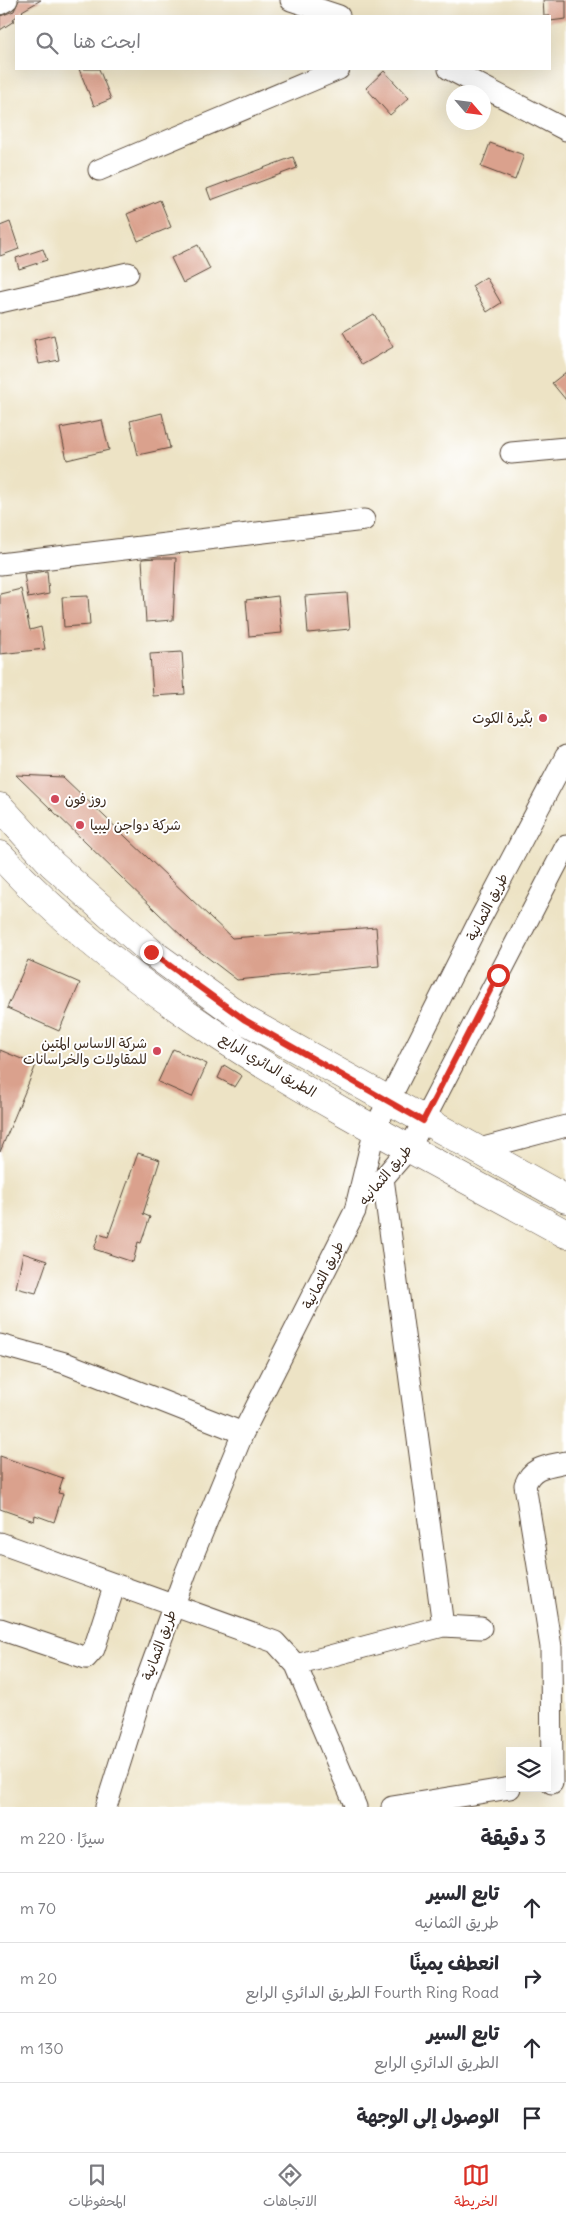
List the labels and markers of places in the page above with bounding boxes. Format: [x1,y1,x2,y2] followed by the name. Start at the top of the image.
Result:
[472,709,533,727] place label: بكّيرة الكوت
[537,712,549,724] marker: بكّيرة الكوت
[65,790,107,808] place label: روز فون
[49,793,61,805] marker: روز فون
[90,816,181,834] place label: شركة دواجن ليبيا
[74,819,86,831] marker: شركة دواجن ليبيا
[23,1034,147,1068] place label: شركة الاساس المتين للمقاولات والخراسانات
[151,1045,163,1057] marker: شركة الاساس المتين للمقاولات والخراسانات

